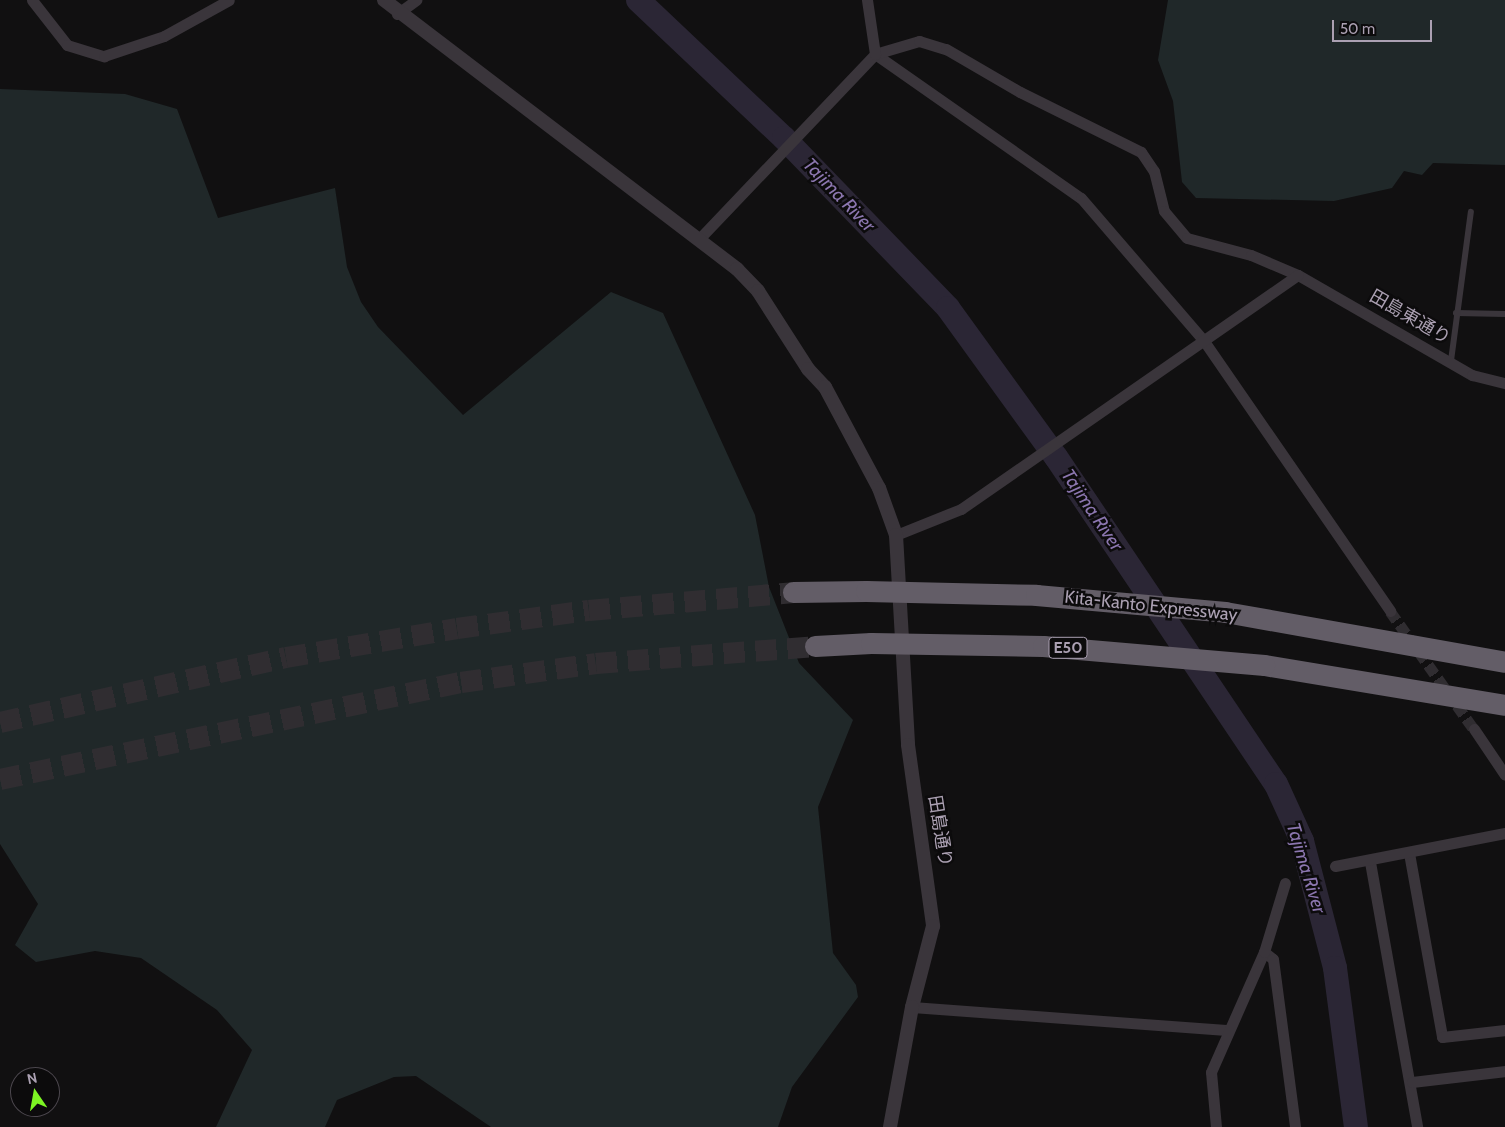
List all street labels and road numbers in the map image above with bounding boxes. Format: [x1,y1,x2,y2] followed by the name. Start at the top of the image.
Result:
[1366,285,1454,349] street label: 田島東通り
[1063,586,1239,626] street label: Kita-Kanto Expressway
[1048,634,1088,661] road number: E50
[924,794,956,868] street label: 田島通り

